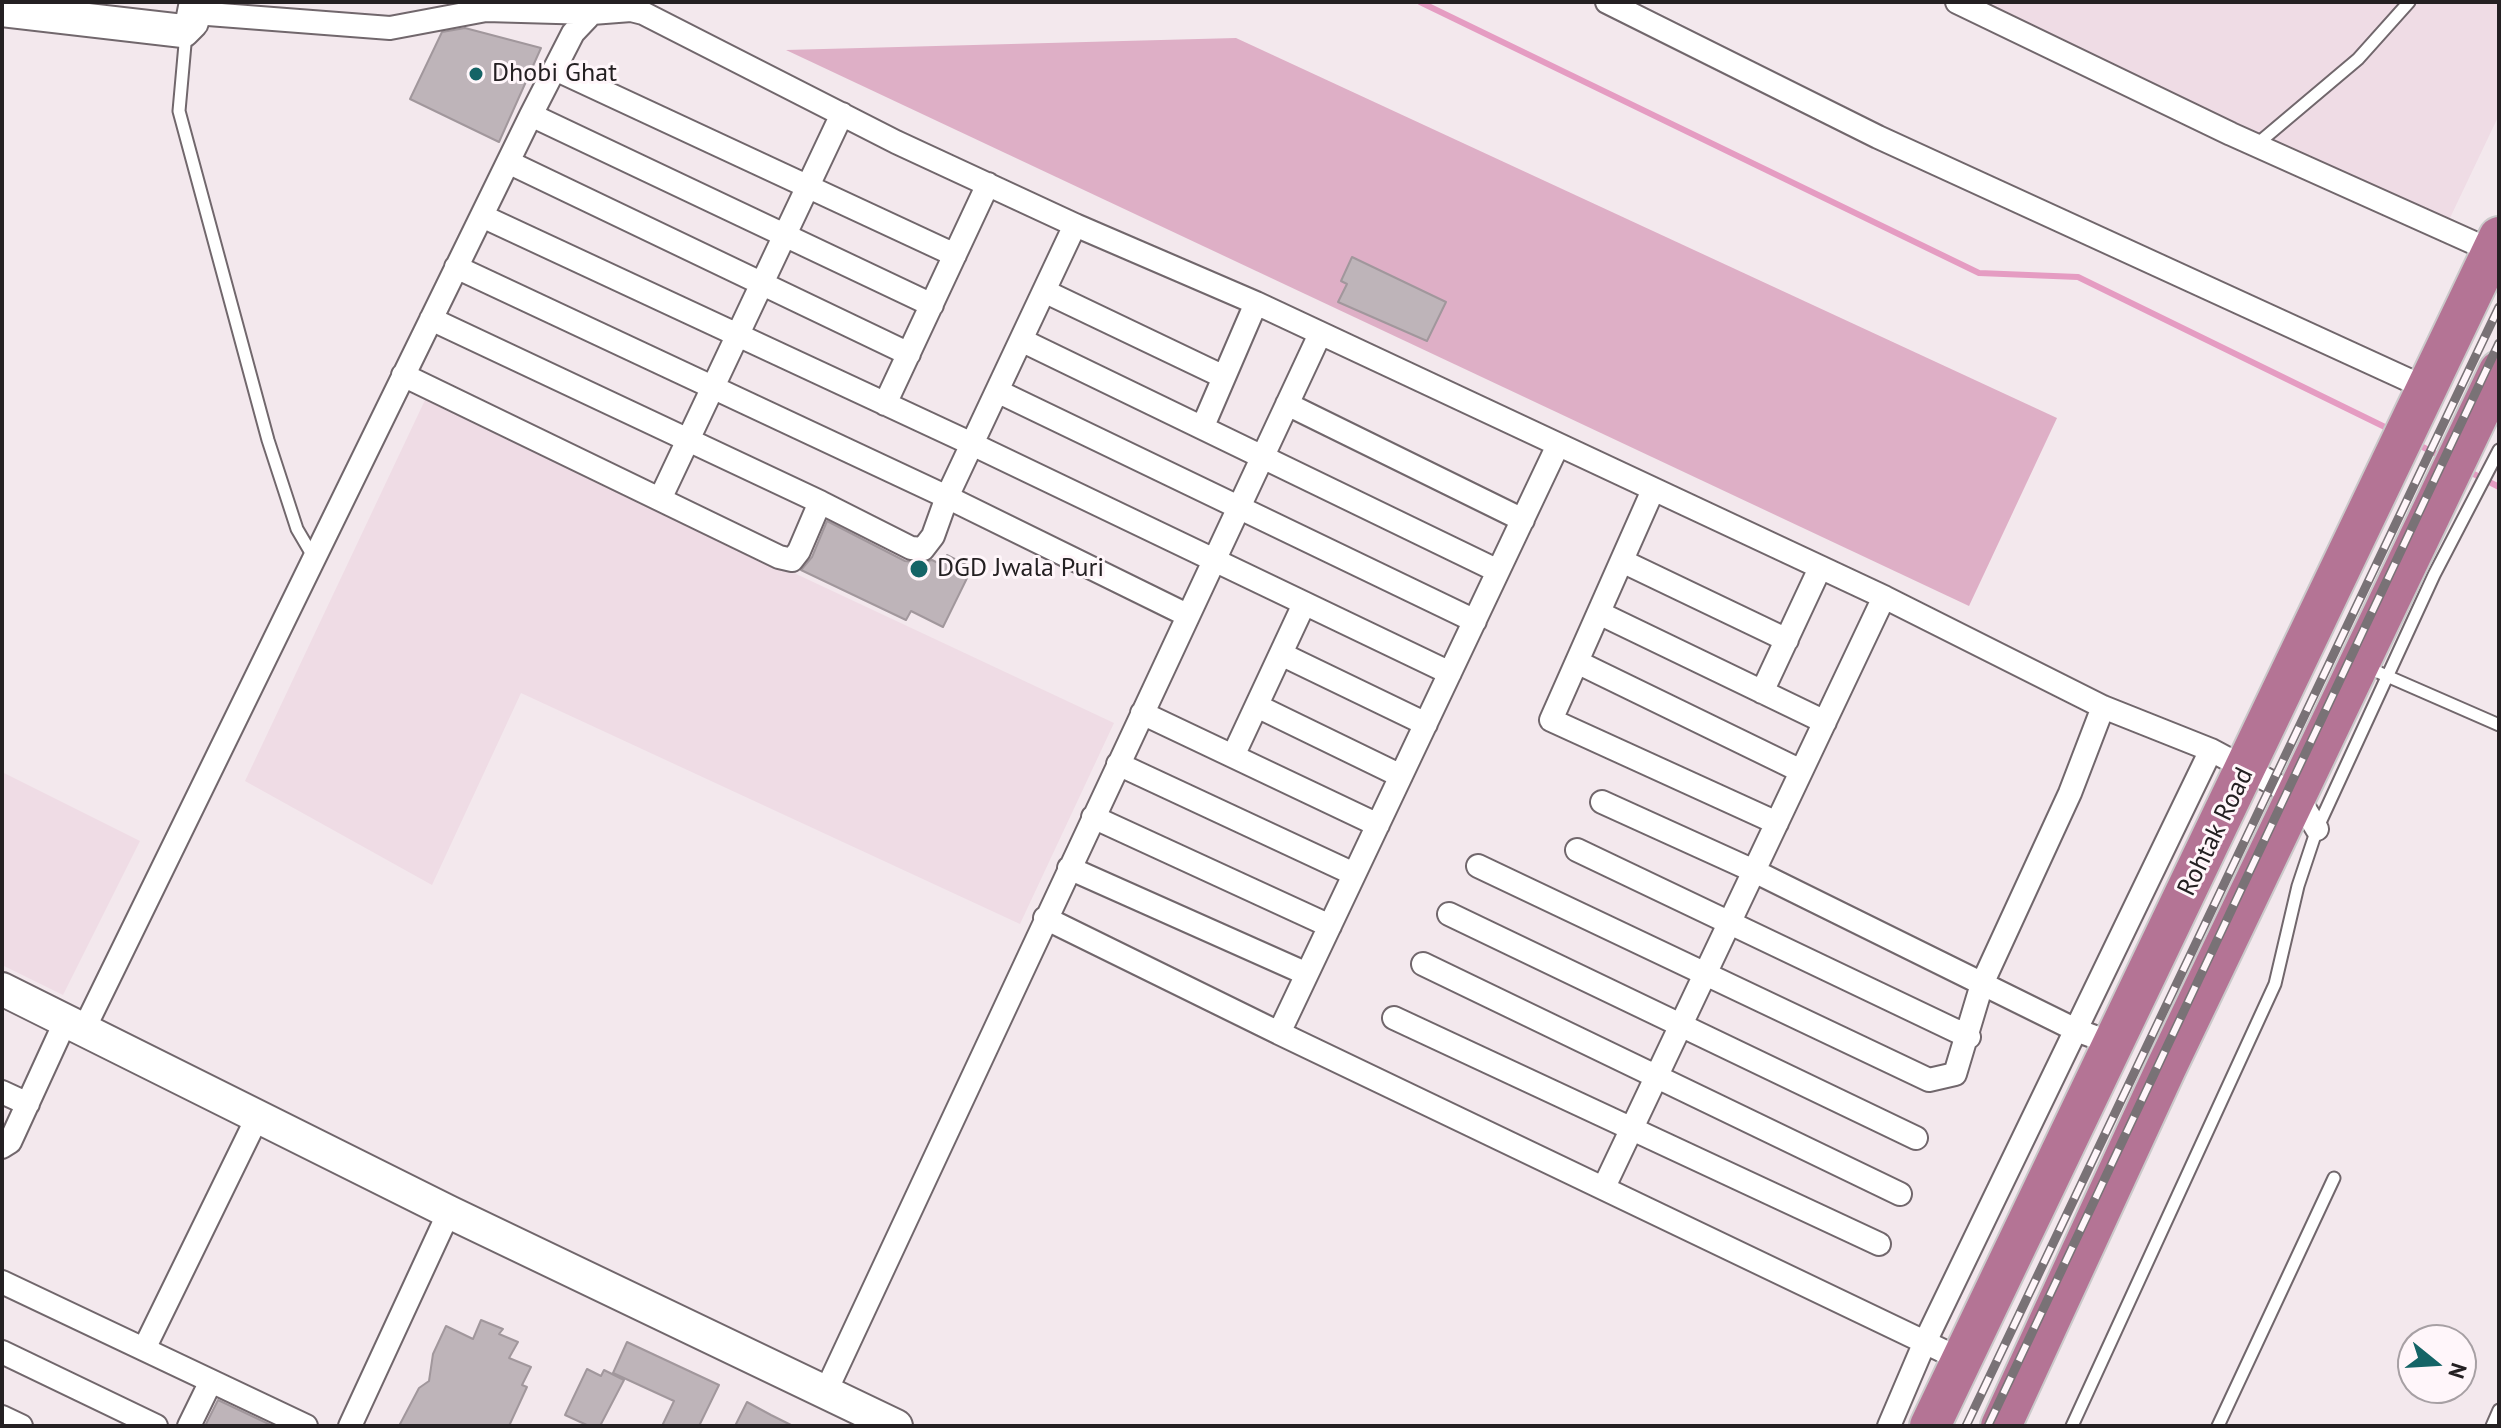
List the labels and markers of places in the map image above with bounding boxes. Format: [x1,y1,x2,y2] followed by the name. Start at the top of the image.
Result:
[492,58,617,90] place label: Dhobi Ghat
[467,65,485,83] marker: Dhobi Ghat
[937,553,1104,585] place label: DGD Jwala Puri
[908,558,930,580] marker: DGD Jwala Puri

